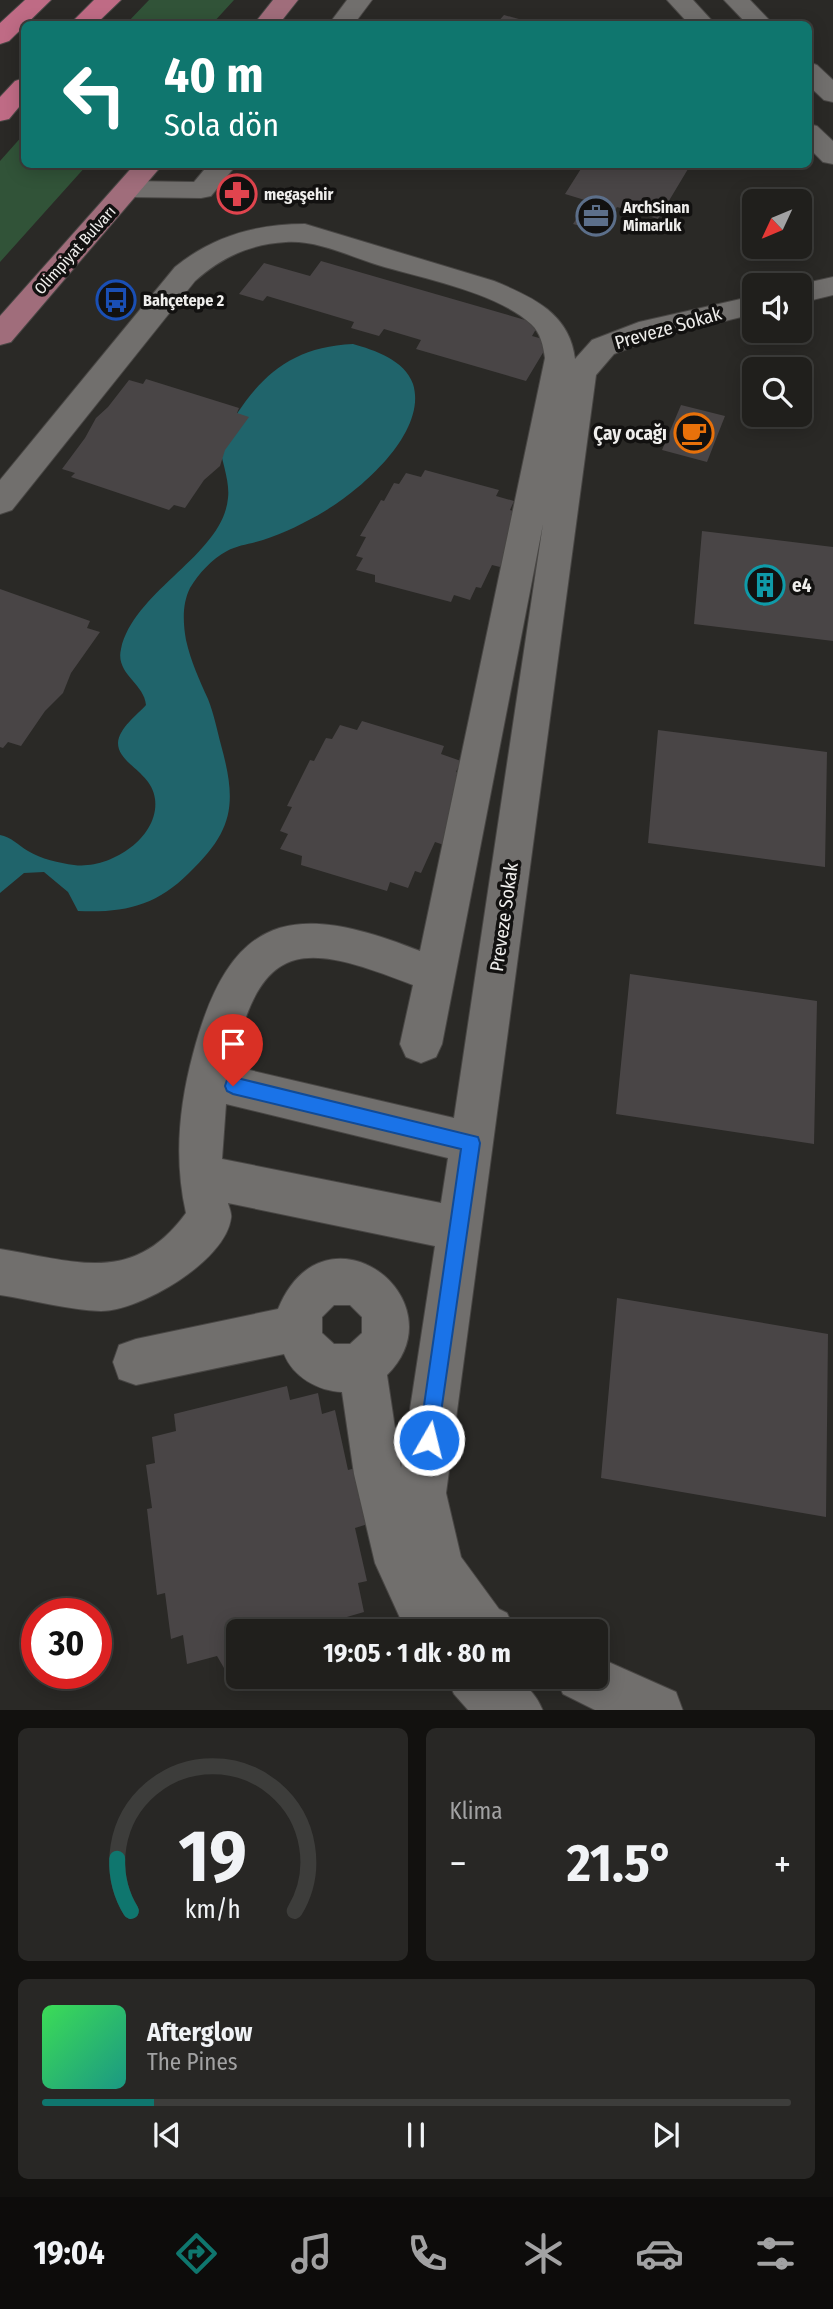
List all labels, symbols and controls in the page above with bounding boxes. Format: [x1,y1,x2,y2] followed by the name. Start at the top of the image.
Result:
[164,46,264,105] text: 40 m
[49,49,140,140] icon: left
[164,106,279,144] text: Sola dön
[216,173,258,215] pharmacy icon: megaşehir
[264,185,333,205] place label: megaşehir
[742,189,812,259] north arrow
[742,189,812,427] map controls
[575,195,617,237] office icon: ArchSinan Mimarlık
[622,198,690,235] place label: ArchSinan Mimarlık
[30,202,120,298] street label: Olimpiyat Bulvarı
[742,273,812,343] button: sound
[95,279,137,321] bus stop icon: Bahçetepe 2
[143,291,225,311] place label: Bahçetepe 2
[612,302,724,354] street label: Preveze Sokak
[742,357,812,427] button: search
[673,412,715,454] cafe icon: Çay ocağı
[593,422,667,446] place label: Çay ocağı
[744,564,786,606] building icon: e4
[792,574,812,597] place label: e4
[485,861,523,973] street label: Preveze Sokak
[203,1014,263,1086] pin
[214,1025,252,1063] icon: arrive
[392,1403,466,1477] position arrow
[21,1598,112,1689] speed limit sign: 30
[323,1638,511,1669] text: 19:05 · 1 dk · 80 m
[450,1797,503,1825] text: Klima
[179,1813,247,1900] text: 19
[567,1832,674,1895] text: 21.5°
[450,1841,467,1887] text: −
[774,1841,791,1887] text: +
[185,1894,241,1924] text: km/h
[147,2017,252,2048] text: Afterglow
[147,2048,238,2076] text: The Pines
[148,2116,186,2154] icon: previous
[397,2116,435,2154] icon: pause
[647,2116,685,2154] icon: next
[172,2229,221,2278] icon: directions
[287,2229,336,2278] icon: music
[403,2229,452,2278] icon: phone
[519,2229,568,2278] icon: climate
[635,2229,684,2278] icon: car
[751,2229,800,2278] icon: filters
[33,2234,105,2272] text: 19:04

